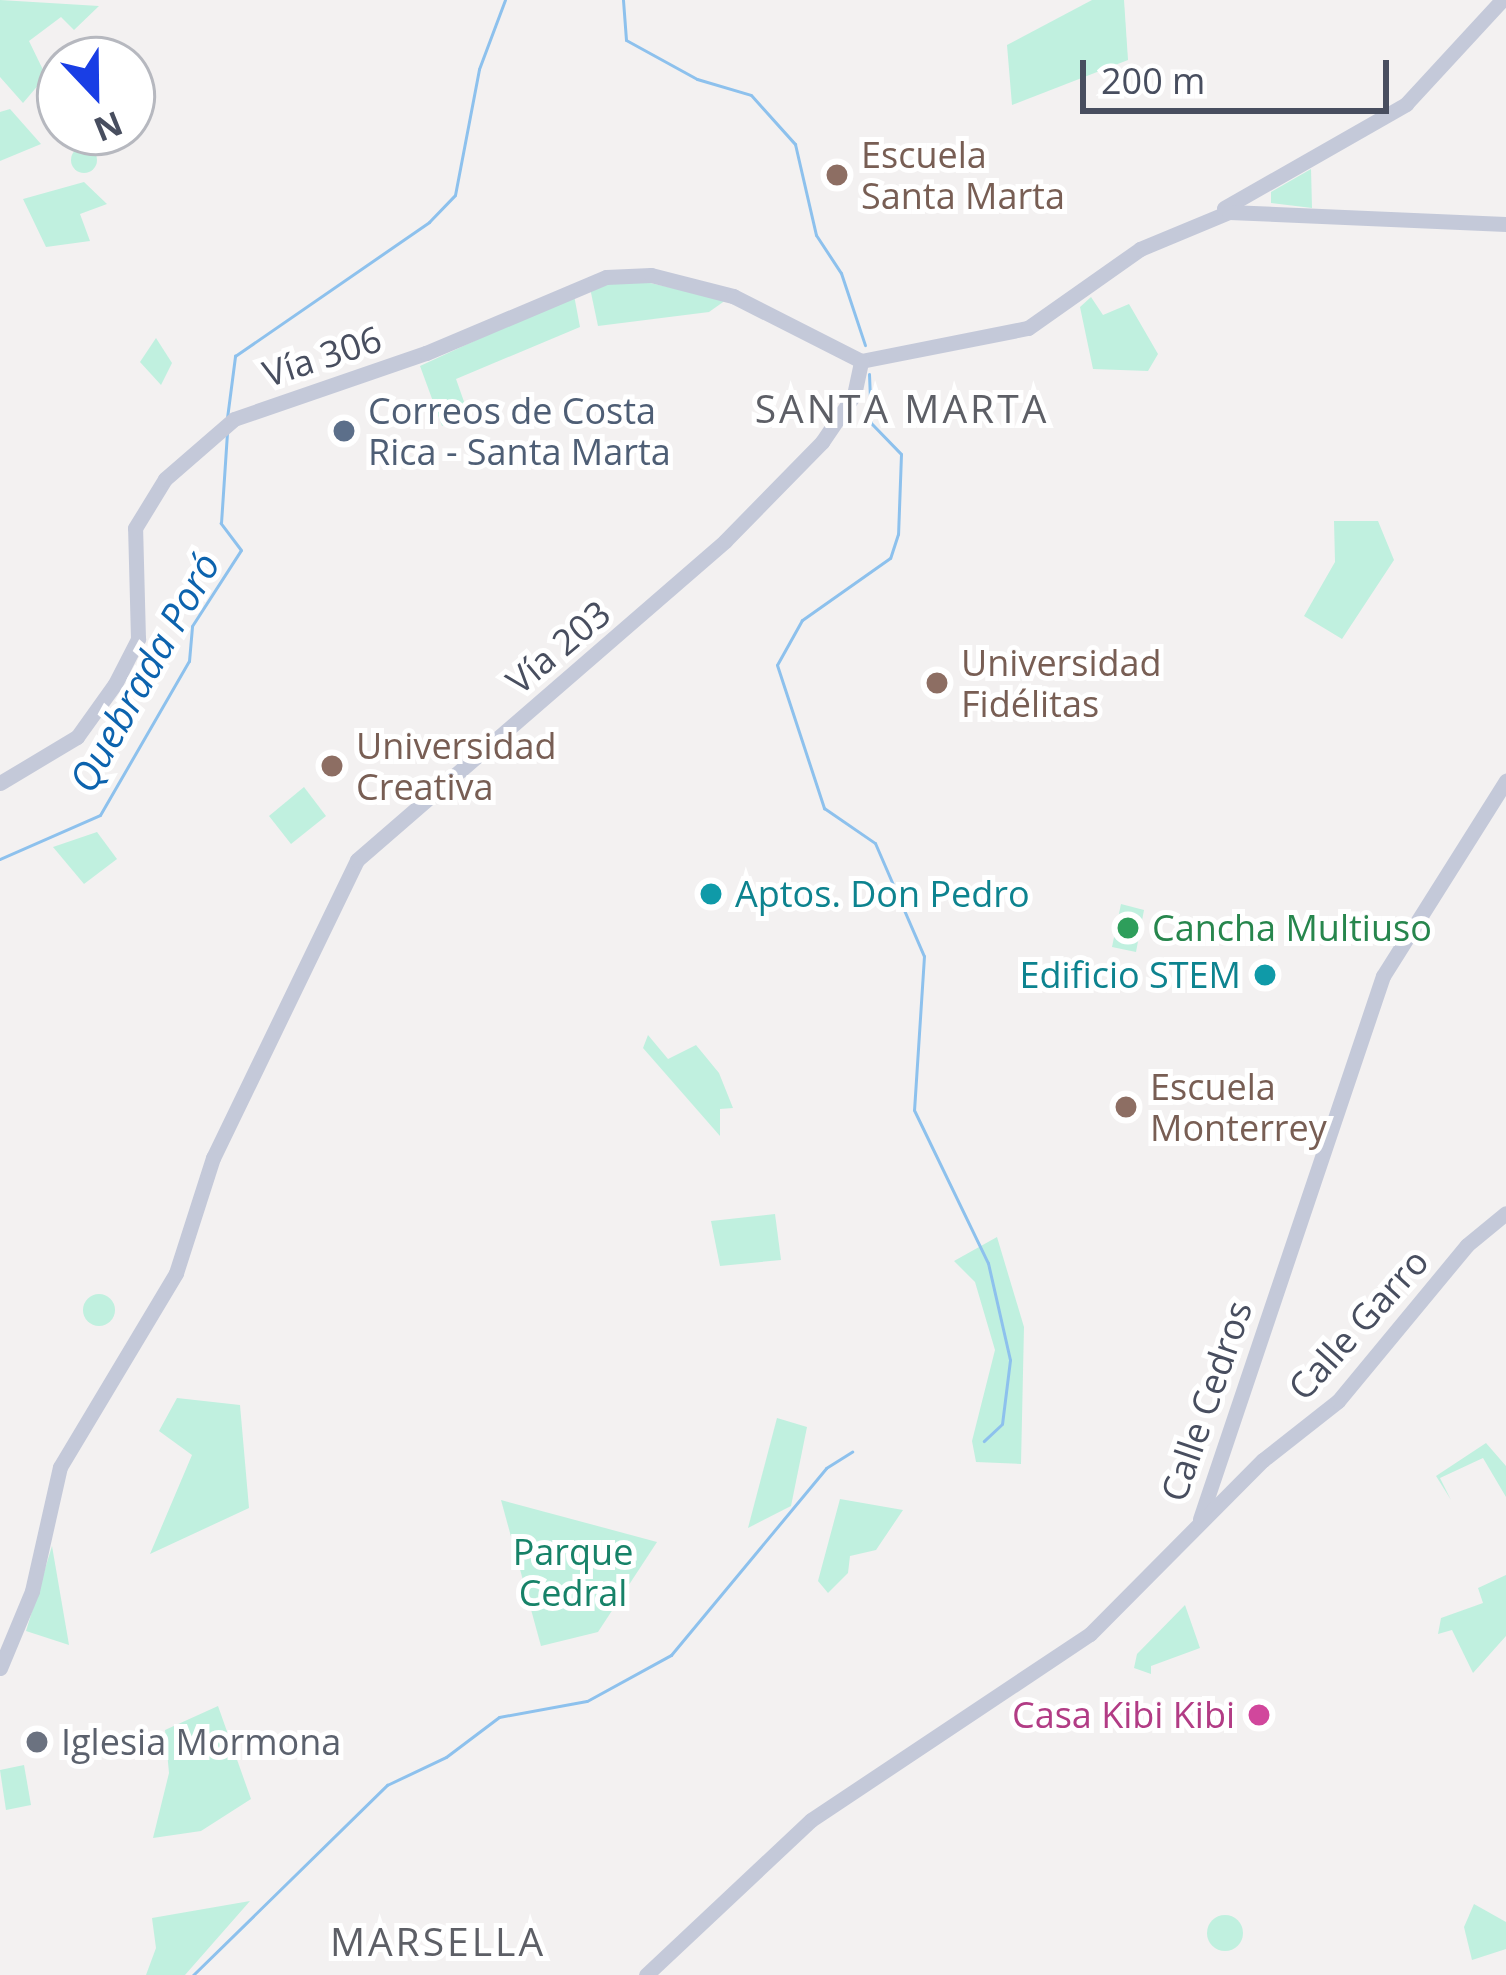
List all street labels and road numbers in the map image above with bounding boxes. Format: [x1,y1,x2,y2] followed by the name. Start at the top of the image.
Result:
[257,317,387,395] street label: Vía 306
[498,591,618,703] street label: Vía 203
[1279,1240,1437,1408] street label: Calle Garro
[1152,1295,1260,1507] street label: Calle Cedros

